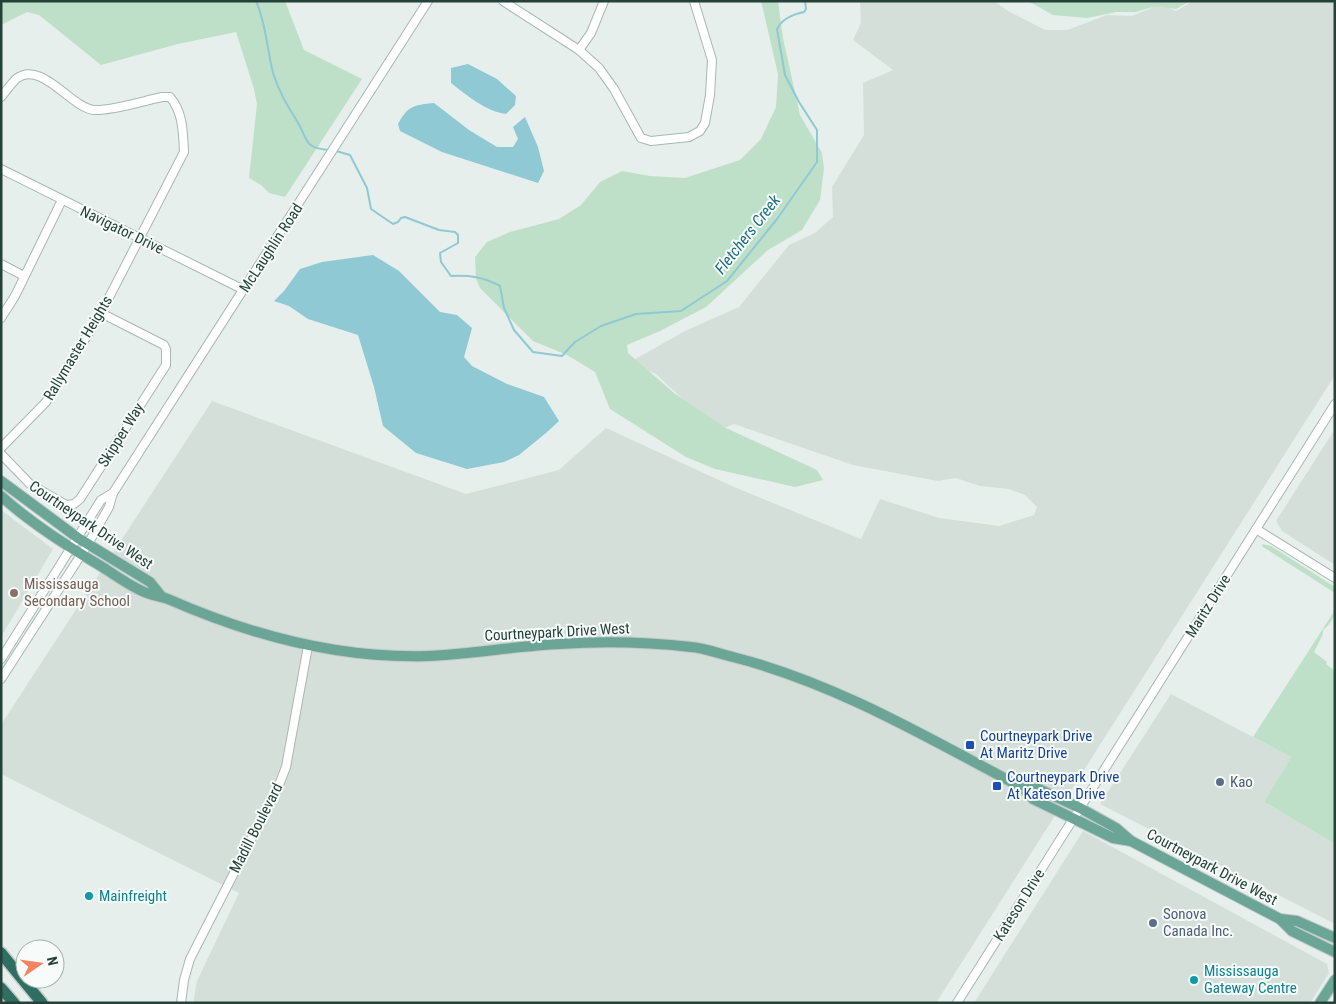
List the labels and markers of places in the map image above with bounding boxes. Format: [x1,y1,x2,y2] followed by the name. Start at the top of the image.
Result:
[24,575,130,610] place label: Mississauga Secondary School
[8,587,20,599] marker: Mississauga Secondary School
[980,727,1092,762] place label: Courtneypark Drive At Maritz Drive
[964,739,976,751] marker: Courtneypark Drive At Maritz Drive
[1007,768,1119,803] place label: Courtneypark Drive At Kateson Drive
[1230,773,1253,791] place label: Kao
[1214,776,1226,788] marker: Kao
[991,780,1003,792] marker: Courtneypark Drive At Kateson Drive
[99,887,167,905] place label: Mainfreight
[83,890,95,902] marker: Mainfreight
[1163,905,1233,940] place label: Sonova Canada Inc.
[1147,917,1159,929] marker: Sonova Canada Inc.
[1204,962,1297,997] place label: Mississauga Gateway Centre
[1188,974,1200,986] marker: Mississauga Gateway Centre

